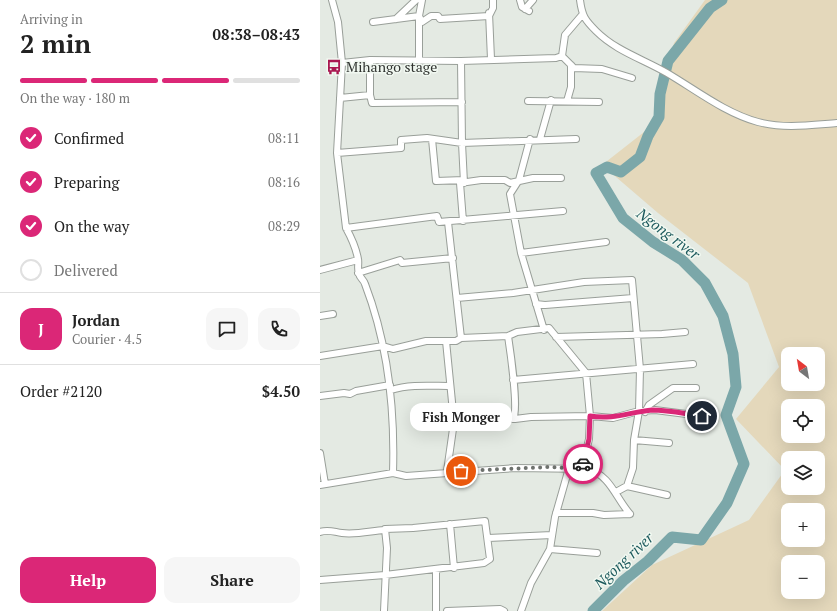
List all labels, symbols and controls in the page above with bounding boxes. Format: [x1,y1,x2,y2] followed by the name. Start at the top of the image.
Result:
[20,10,83,28] text: Arriving in
[213,24,300,44] text: 08:38–08:43
[20,26,91,60] text: 2 min
[346,57,437,76] place label: Mihango stage
[325,58,343,76] bus stop icon: Mihango stage
[20,89,130,107] text: On the way · 180 m
[20,127,42,149] icon: check
[54,128,124,148] text: Confirmed
[268,129,300,147] text: 08:11
[20,171,42,193] icon: check
[54,172,119,192] text: Preparing
[268,173,300,191] text: 08:16
[632,202,705,264] water label: Ngong river
[20,215,42,237] icon: check
[54,216,129,236] text: On the way
[268,217,300,235] text: 08:29
[54,260,118,280] text: Delivered
[206,308,248,350] button: chat
[258,308,300,350] button: phone
[72,310,120,330] text: Jordan
[38,319,44,339] text: J
[72,330,142,348] text: Courier · 4.5
[781,347,825,391] north arrow
[781,347,825,599] map controls
[20,381,102,401] text: Order #2120
[262,381,300,401] text: $4.50
[685,399,719,433] pin
[781,399,825,443] button: locate
[410,403,512,431] callout: Fish Monger
[691,405,713,427] icon: home
[422,408,500,426] text: Fish Monger
[563,444,603,484] courier
[781,451,825,495] button: layers
[572,453,594,475] icon: car
[444,454,478,488] pin
[450,460,472,482] icon: bag
[781,503,825,547] button: +
[589,527,658,594] water label: Ngong river
[781,555,825,599] button: −
[20,557,156,603] button: Help
[164,557,300,603] button: Share

